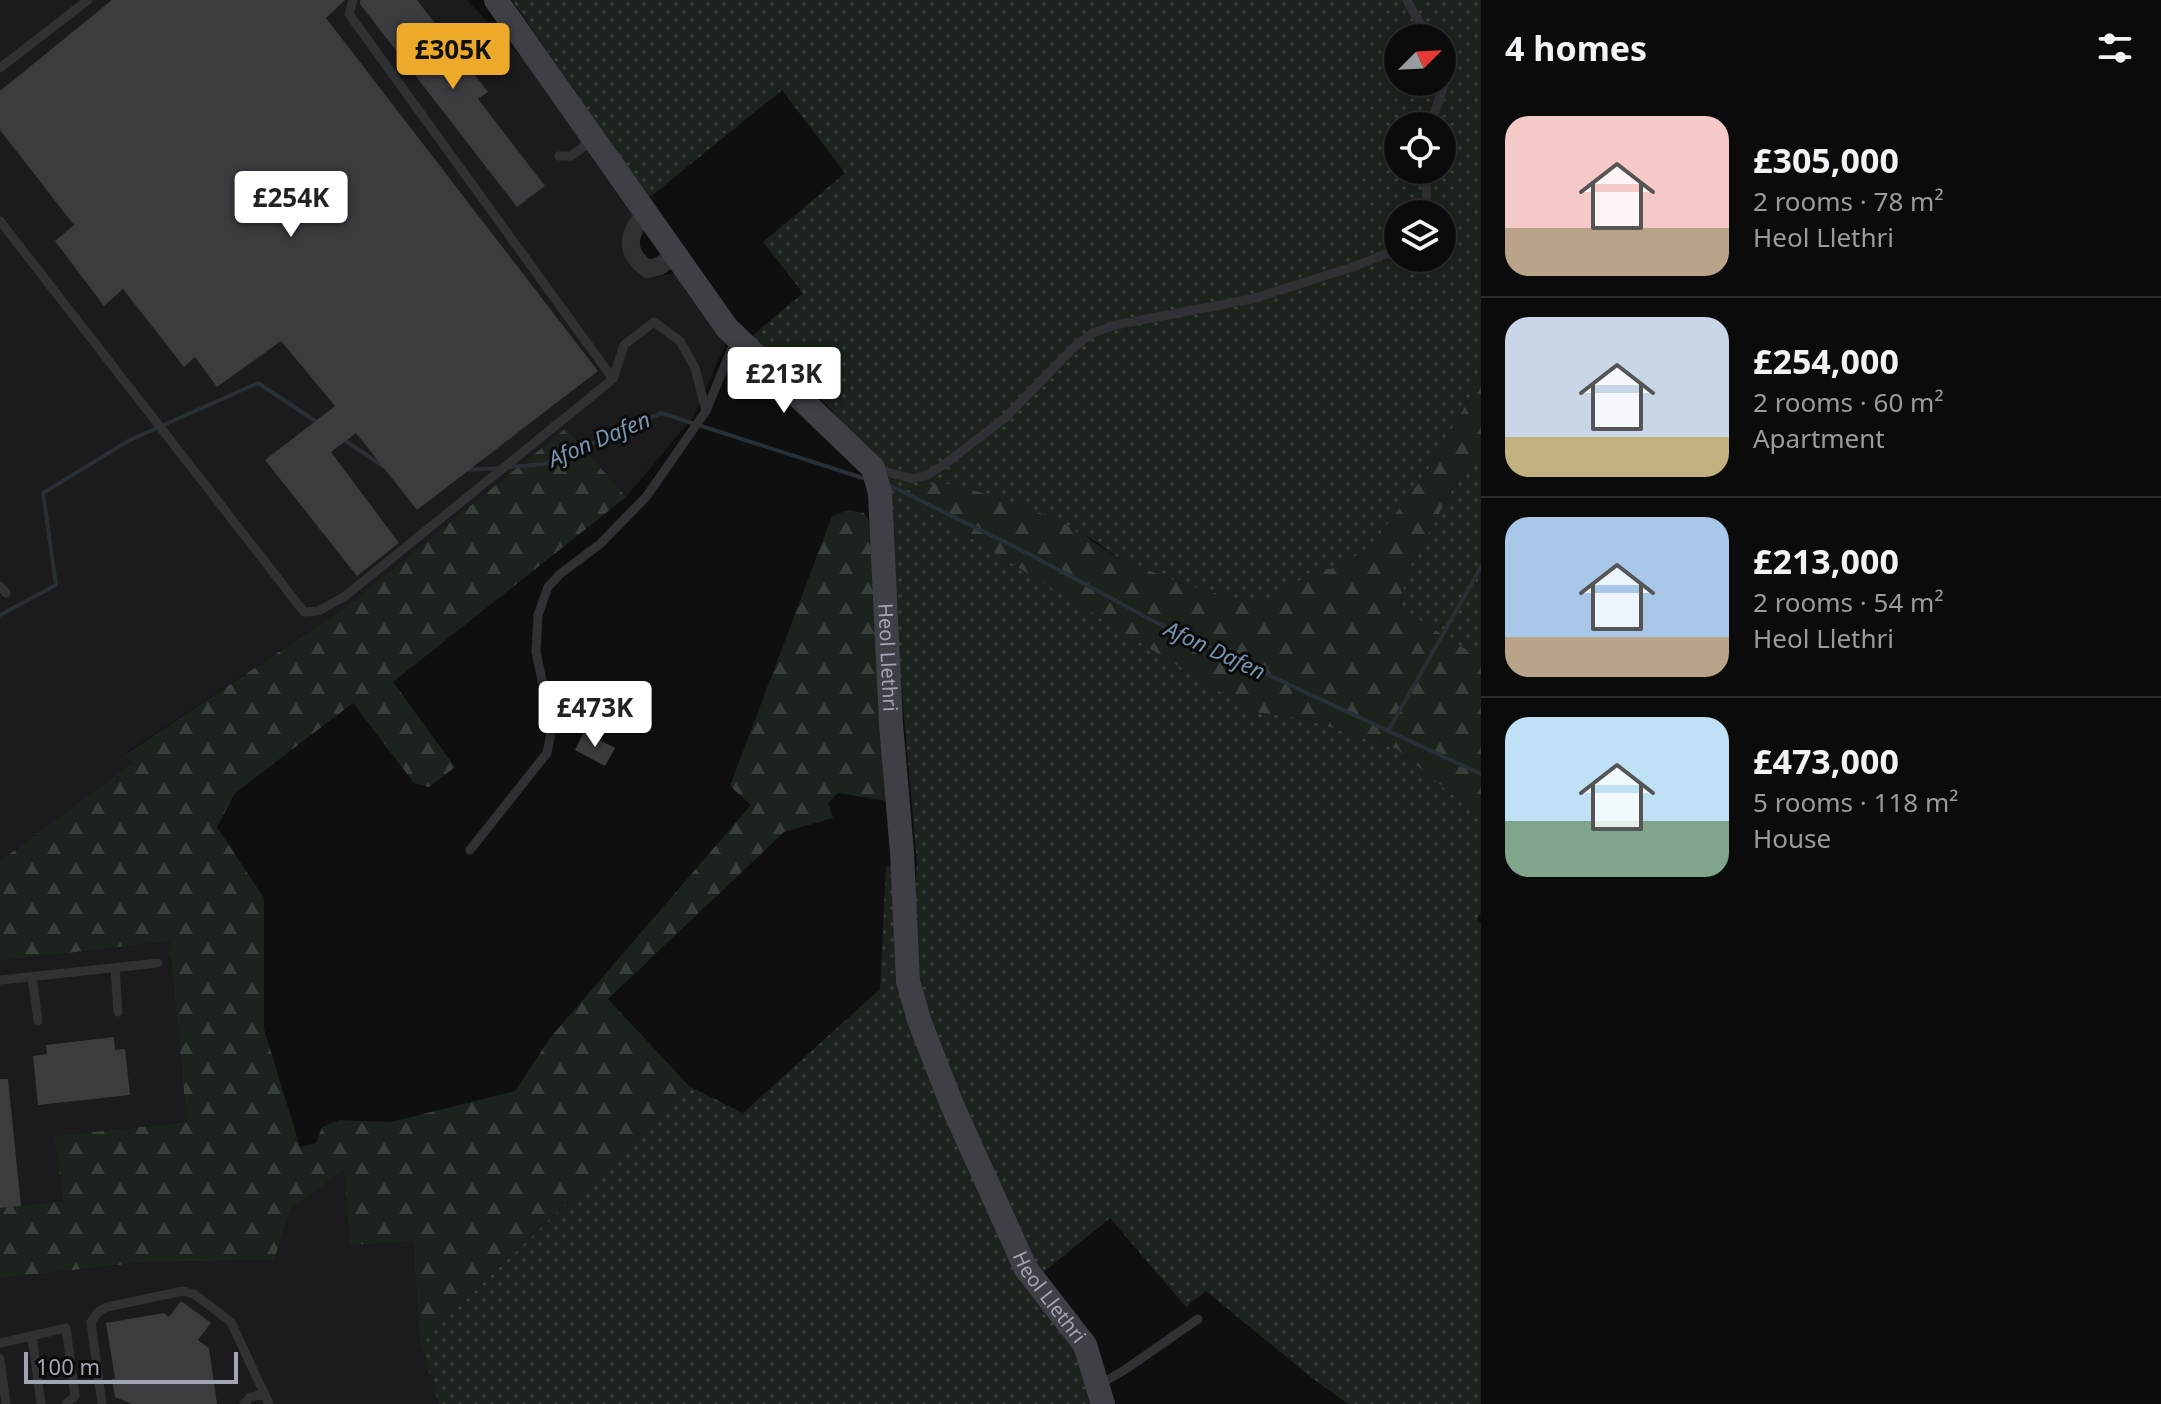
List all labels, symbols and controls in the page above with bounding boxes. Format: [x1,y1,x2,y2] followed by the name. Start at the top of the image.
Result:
[397,23,509,91] pin: £305K
[1384,24,1456,96] north arrow
[1384,24,1456,272] map controls
[1505,25,1647,71] text: 4 homes
[2093,26,2137,70] icon: filters
[415,31,491,67] text: £305K
[1384,112,1456,184] button: locate
[1753,137,1899,183] text: £305,000
[1569,148,1665,244] icon: home
[235,171,347,239] pin: £254K
[253,179,329,215] text: £254K
[1753,183,1943,219] text: 2 rooms · 78 m²
[1384,200,1456,272] button: layers
[1753,219,1894,255] text: Heol Llethri
[1753,338,1899,384] text: £254,000
[728,347,840,415] pin: £213K
[1569,349,1665,445] icon: home
[746,355,822,391] text: £213K
[1753,384,1943,420] text: 2 rooms · 60 m²
[541,403,654,474] water label: Afon Dafen
[1753,420,1885,456] text: Apartment
[1753,538,1899,584] text: £213,000
[1569,549,1665,645] icon: home
[1753,584,1943,620] text: 2 rooms · 54 m²
[872,603,904,712] street label: Heol Llethri
[1158,612,1271,686] water label: Afon Dafen
[1753,620,1894,656] text: Heol Llethri
[539,681,651,749] pin: £473K
[557,689,633,725] text: £473K
[1753,738,1899,784] text: £473,000
[1569,749,1665,845] icon: home
[1753,784,1958,820] text: 5 rooms · 118 m²
[1753,820,1831,856] text: House
[1007,1247,1092,1348] street label: Heol Llethri
[24,1348,238,1384] scale bar
[36,1351,100,1381] text: 100 m

